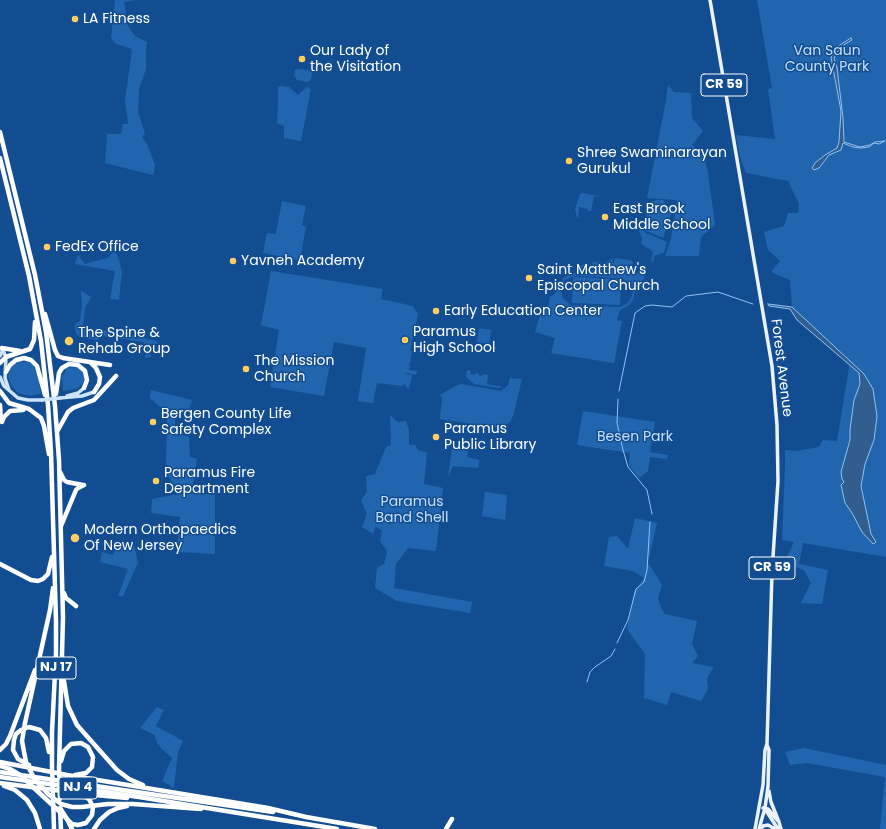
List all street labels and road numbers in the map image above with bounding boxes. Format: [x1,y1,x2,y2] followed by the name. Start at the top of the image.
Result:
[701,74,747,96] road number: CR 59
[767,318,795,418] street label: Forest Avenue
[749,557,795,579] road number: CR 59
[36,657,76,679] road number: NJ 17
[59,777,97,799] road number: NJ 4

